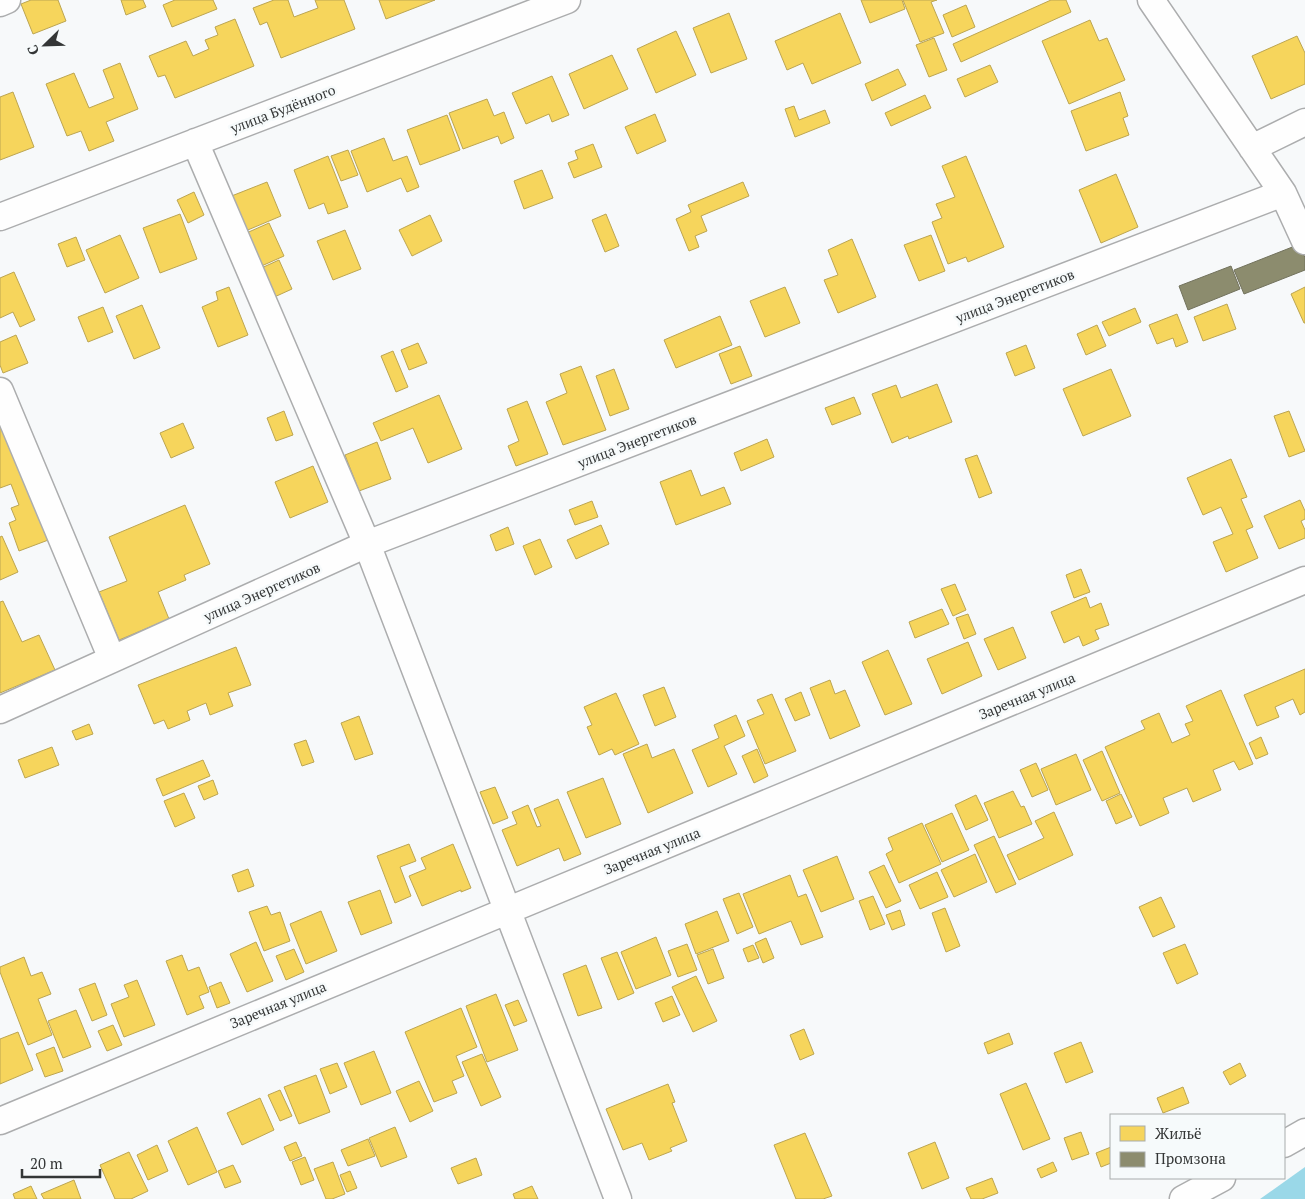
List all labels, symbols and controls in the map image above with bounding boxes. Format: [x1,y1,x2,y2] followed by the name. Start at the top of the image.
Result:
[20,20,70,70] north arrow
[22,42,43,58] text: С
[227,80,338,138] street label: улица Будённого
[952,264,1077,327] street label: улица Энергетиков
[574,409,699,472] street label: улица Энергетиков
[200,557,323,626] street label: улица Энергетиков
[976,668,1078,724] street label: Заречная улица
[601,823,703,879] street label: Заречная улица
[227,977,329,1033] street label: Заречная улица
[1110,1114,1285,1179] legend
[1155,1123,1202,1143] text: Жильё
[22,1146,100,1178] scale bar
[1155,1148,1226,1168] text: Промзона
[30,1153,63,1173] text: 20 m

